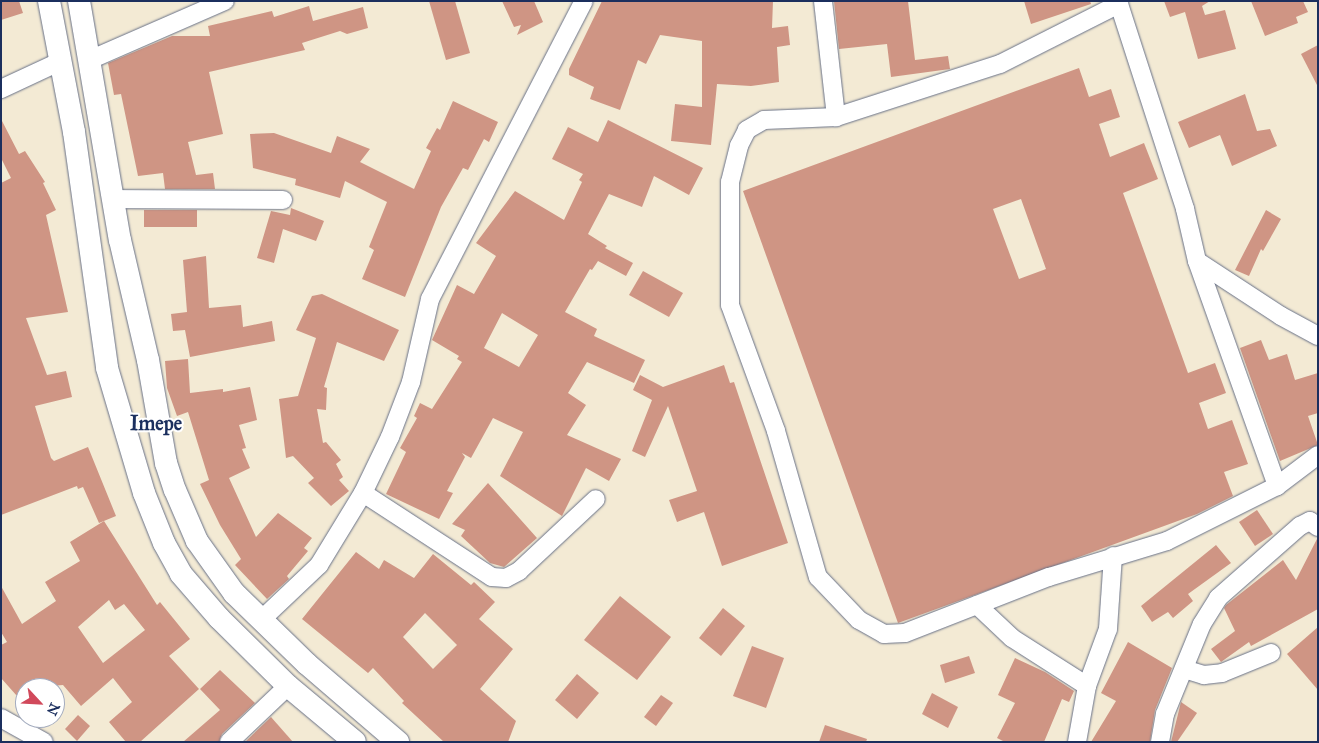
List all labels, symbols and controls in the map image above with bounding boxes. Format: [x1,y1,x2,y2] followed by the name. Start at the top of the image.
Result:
[130,411,182,435] district label: Imepe
[15,678,65,728] north arrow
[43,700,63,718] text: N

